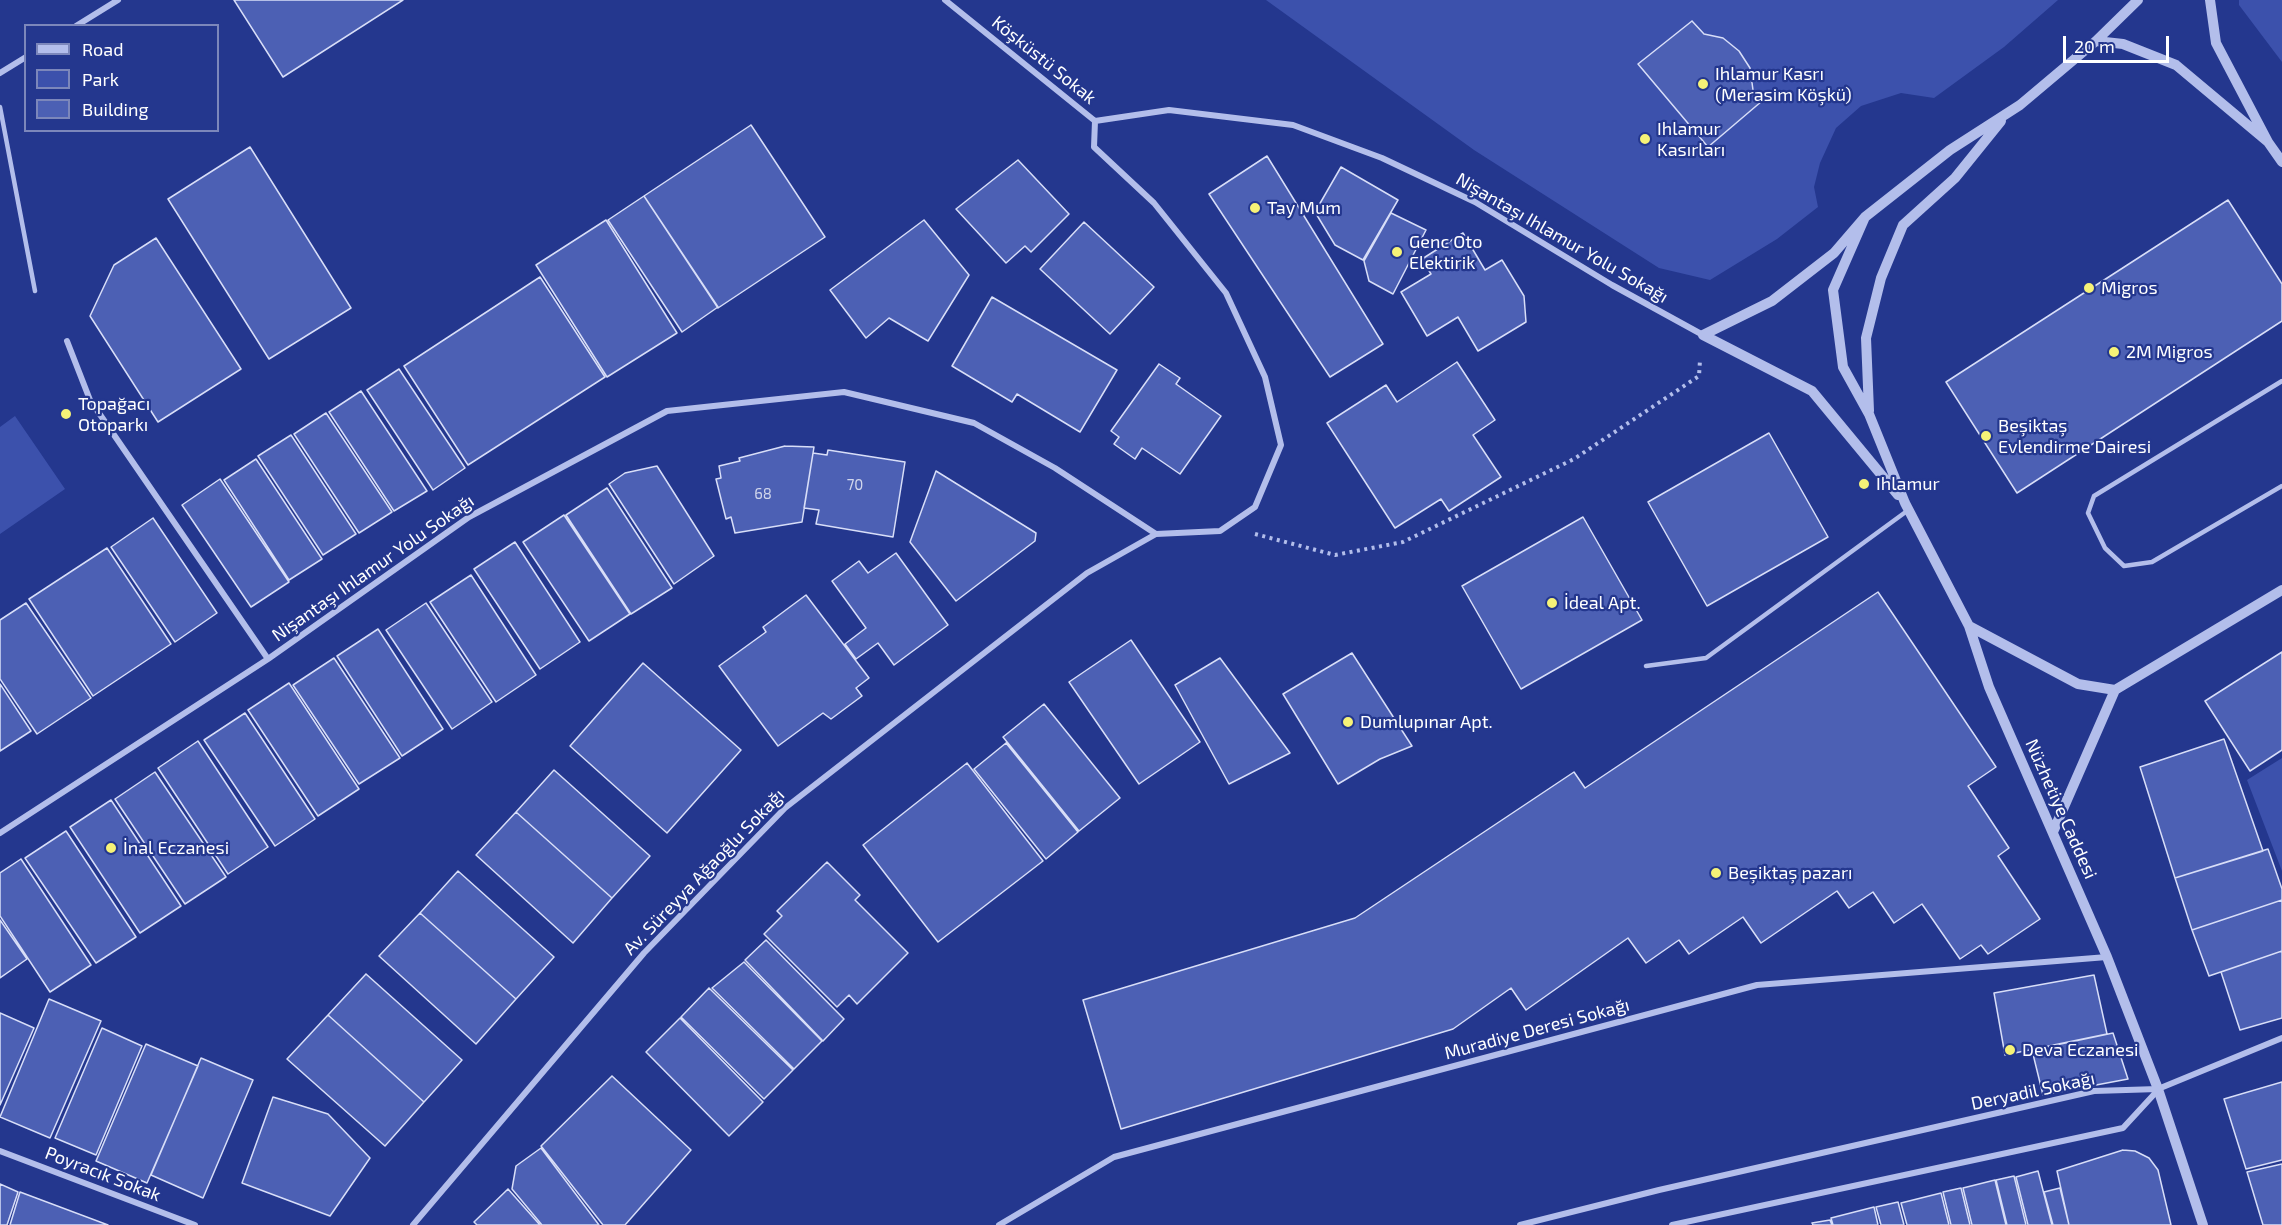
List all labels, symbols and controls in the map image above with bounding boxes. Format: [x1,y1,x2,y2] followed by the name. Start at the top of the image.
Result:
[987,11,1101,109] street label: Köşküstü Sokak
[24,24,219,132] legend
[2066,24,2172,62] scale bar
[2074,35,2115,57] text: 20 m
[82,38,123,60] text: Road
[1715,63,1852,106] place label: Ihlamur Kasrı (Merasim Köşkü)
[82,68,119,90] text: Park
[1696,77,1710,91] marker: Ihlamur Kasrı (Merasim Köşkü)
[82,98,149,120] text: Building
[1657,118,1725,160] place label: Ihlamur Kasırları
[1638,132,1652,146] marker: Ihlamur Kasırları
[1452,168,1672,308] street label: Nişantaşı Ihlamur Yolu Sokağı
[1267,197,1341,219] place label: Tay Mum
[1248,201,1262,215] marker: Tay Mum
[1409,231,1482,274] place label: Genc Oto Elektirik
[1390,245,1404,259] marker: Genc Oto Elektirik
[2101,277,2158,299] place label: Migros
[2082,281,2096,295] marker: Migros
[2126,341,2213,363] place label: 2M Migros
[2107,345,2121,359] marker: 2M Migros
[78,393,150,436] place label: Topağacı Otoparkı
[59,407,73,421] marker: Topağacı Otoparkı
[1998,415,2151,458] place label: Beşiktaş Evlendirme Dairesi
[1979,429,1993,443] marker: Beşiktaş Evlendirme Dairesi
[1876,473,1940,495] place label: Ihlamur
[847,476,863,494] house number: 70
[1857,477,1871,491] marker: Ihlamur
[754,485,772,503] house number: 68
[268,490,478,646] street label: Nişantaşı Ihlamur Yolu Sokağı
[1564,592,1641,614] place label: İdeal Apt.
[1545,596,1559,610] marker: İdeal Apt.
[1360,711,1493,733] place label: Dumlupınar Apt.
[1341,715,1355,729] marker: Dumlupınar Apt.
[2020,736,2102,882] street label: Nüzhetiye Caddesi
[619,784,789,960] street label: Av. Süreyya Ağaoğlu Sokağı
[123,837,229,859] place label: İnal Eczanesi
[104,841,118,855] marker: İnal Eczanesi
[1728,862,1853,884] place label: Beşiktaş pazarı
[1709,866,1723,880] marker: Beşiktaş pazarı
[1442,994,1632,1064] street label: Muradiye Deresi Sokağı
[2022,1039,2139,1061] place label: Deva Eczanesi
[2003,1043,2017,1057] marker: Deva Eczanesi
[1969,1067,2097,1115] street label: Deryadil Sokağı
[42,1142,164,1206] street label: Poyracık Sokak

